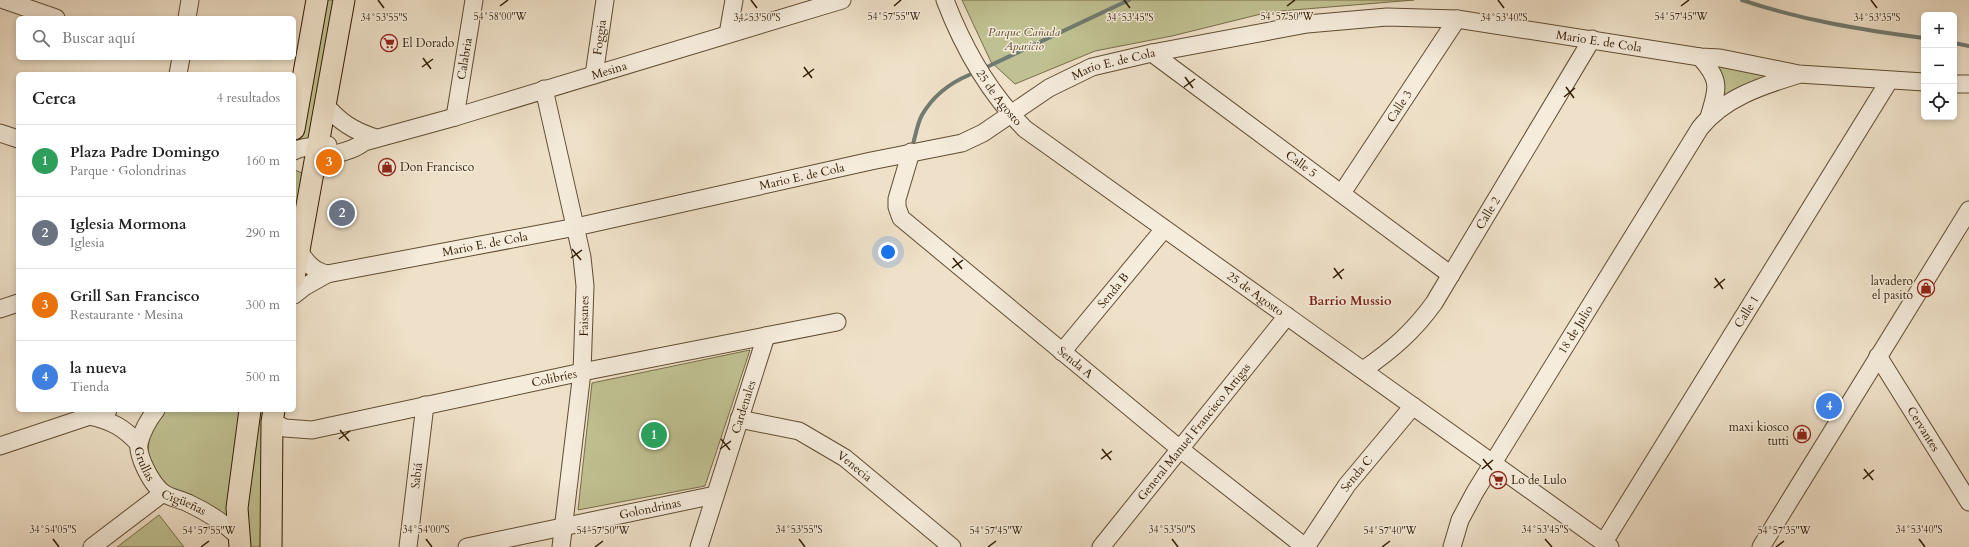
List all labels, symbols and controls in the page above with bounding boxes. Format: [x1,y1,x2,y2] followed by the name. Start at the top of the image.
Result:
[473,10,528,24] text: 54°58'00"W
[867,10,922,24] text: 54°57'55"W
[1260,10,1315,24] text: 54°57'50"W
[1654,10,1709,24] text: 54°57'45"W
[360,11,408,25] text: 34°53'55"S
[733,11,781,25] text: 34°53'50"S
[1106,11,1154,25] text: 34°53'45"S
[1480,11,1528,25] text: 34°53'40"S
[1853,11,1901,25] text: 34°53'35"S
[1921,12,1957,120] map controls
[1921,12,1957,48] button: +
[16,16,296,60] search box
[589,18,610,56] street label: Foggia
[988,24,1061,54] park label: Parque Cañada Aparicio
[30,27,52,49] icon: search
[1555,27,1644,56] street label: Mario E. de Cola
[62,28,135,48] text: Buscar aquí
[379,33,399,53] supermarket icon: El Dorado
[402,35,455,51] place label: El Dorado
[453,36,476,81] street label: Calabria
[1069,44,1157,84] street label: Mario E. de Cola
[1921,48,1957,84] button: −
[590,57,630,83] street label: Mesina
[973,66,1026,129] street label: 25 de Agosto
[1921,84,1957,120] button: locate
[32,87,76,110] text: Cerca
[1383,87,1416,125] street label: Calle 3
[216,89,280,107] text: 4 resultados
[70,142,220,162] text: Plaza Padre Domingo
[316,147,342,177] pin: 3
[1282,147,1320,181] street label: Calle 5
[42,152,48,170] text: 1
[246,152,280,170] text: 160 m
[377,157,397,177] shop icon: Don Francisco
[400,159,475,175] place label: Don Francisco
[758,159,847,194] street label: Mario E. de Cola
[70,162,186,180] text: Parque · Golondrinas
[1472,194,1504,232] street label: Calle 2
[329,198,355,228] pin: 2
[70,214,187,234] text: Iglesia Mormona
[42,224,48,242] text: 2
[246,224,280,242] text: 290 m
[441,228,530,260] street label: Mario E. de Cola
[70,234,105,252] text: Iglesia
[878,242,898,262] your location
[1224,268,1288,320] street label: 25 de Agosto
[1094,269,1132,311] street label: Senda B
[1871,273,1914,303] place label: lavadero el pasito
[1916,278,1936,298] shop icon: lavadero el pasito
[70,286,200,306] text: Grill San Francisco
[1308,292,1392,310] district label: Barrio Mussio
[1730,292,1763,331] street label: Calle 1
[576,295,592,337] street label: Faisanes
[42,296,48,314] text: 3
[246,296,280,314] text: 300 m
[1554,302,1597,357] street label: 18 de Julio
[70,306,183,324] text: Restaurante · Mesina
[1054,343,1097,382] street label: Senda A
[70,358,127,378] text: la nueva
[1134,360,1254,504] street label: General Manuel Francisco Artigas
[530,365,578,391] street label: Colibríes
[42,368,48,386] text: 4
[246,368,280,386] text: 500 m
[70,378,109,396] text: Tienda
[728,378,759,436] street label: Cardenales
[1816,391,1842,421] pin: 4
[1903,403,1944,455] street label: Cervantes
[1729,419,1790,449] place label: maxi kiosco tutti
[641,420,667,450] pin: 1
[1792,424,1812,444] shop icon: maxi kiosco tutti
[131,445,159,484] street label: Grullas
[834,447,876,486] street label: Venecia
[1337,452,1376,495] street label: Senda C
[407,461,426,489] street label: Sabiá
[1488,470,1508,490] supermarket icon: Lo de Lulo
[1511,472,1567,488] place label: Lo de Lulo
[158,486,209,519] street label: Cigüeñas
[618,494,682,523] street label: Golondrinas
[29,523,77,537] text: 34°54'05"S
[402,523,450,537] text: 34°54'00"S
[775,523,823,537] text: 34°53'55"S
[1148,523,1196,537] text: 34°53'50"S
[1521,523,1569,537] text: 34°53'45"S
[1895,523,1943,537] text: 34°53'40"S
[182,524,237,538] text: 54°57'55"W
[576,524,631,538] text: 54°57'50"W
[969,524,1024,538] text: 54°57'45"W
[1363,524,1418,538] text: 54°57'40"W
[1757,524,1812,538] text: 54°57'35"W

